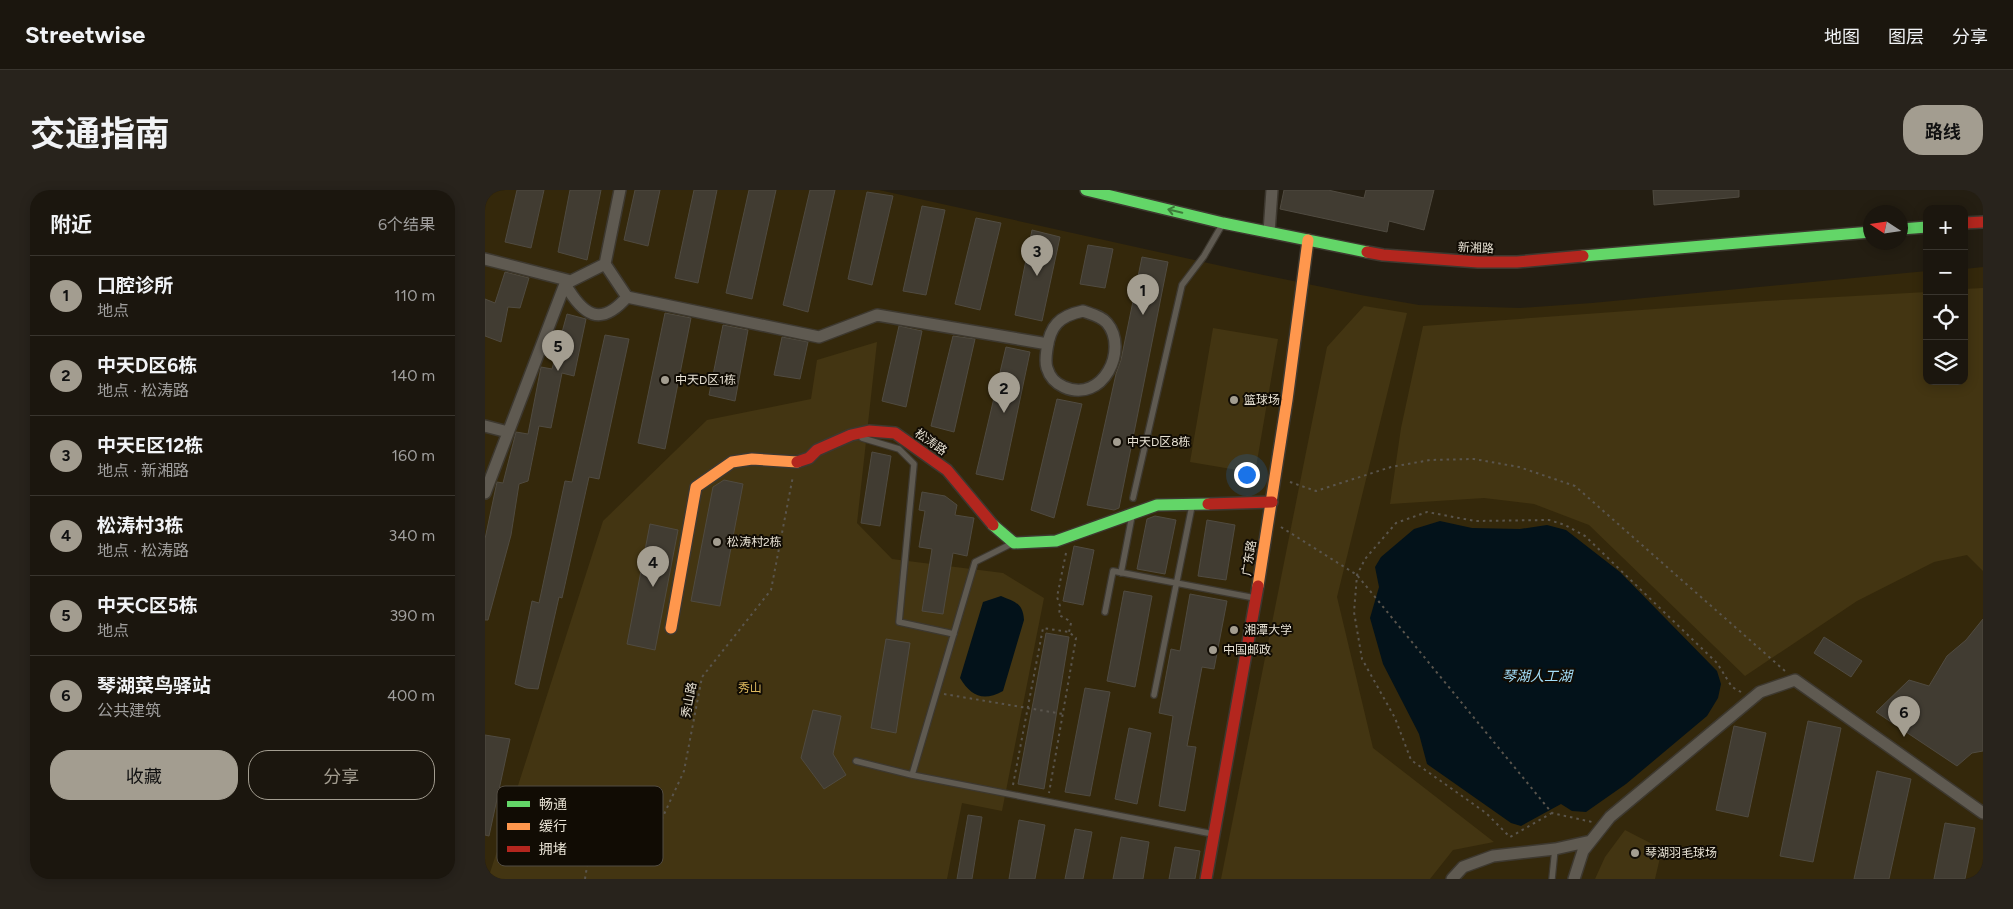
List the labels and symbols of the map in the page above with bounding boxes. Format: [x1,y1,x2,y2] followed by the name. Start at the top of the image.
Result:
[1863,205,1908,250] north arrow
[1168,206,1184,215] one-way arrow
[1021,235,1053,276] pin: 3
[1458,240,1494,256] street label: 新湘路
[1127,274,1159,315] pin: 1
[542,330,574,371] pin: 5
[988,372,1020,413] pin: 2
[675,373,736,387] place label: 中天D区1栋
[659,374,671,386] marker: 中天D区1栋
[1244,393,1280,407] place label: 篮球场
[1228,394,1240,406] marker: 篮球场
[912,426,950,458] street label: 松涛路
[1127,435,1191,449] place label: 中天D区8栋
[1111,436,1123,448] marker: 中天D区8栋
[1234,462,1260,488] your location
[727,535,782,549] place label: 松涛村2栋
[711,536,723,548] marker: 松涛村2栋
[1239,539,1259,577] street label: 广东路
[637,546,669,587] pin: 4
[1244,623,1292,637] place label: 湘潭大学
[1228,624,1240,636] marker: 湘潭大学
[1223,643,1271,657] place label: 中国邮政
[1207,644,1219,656] marker: 中国邮政
[1502,668,1574,685] water label: 琴湖人工湖
[679,681,699,719] street label: 秀山路
[738,681,762,695] park label: 秀山
[1888,696,1920,737] pin: 6
[497,786,663,866] legend
[539,796,567,813] text: 畅通
[539,818,567,835] text: 缓行
[539,841,567,858] text: 拥堵
[1645,846,1717,860] place label: 琴湖羽毛球场
[1629,847,1641,859] marker: 琴湖羽毛球场

